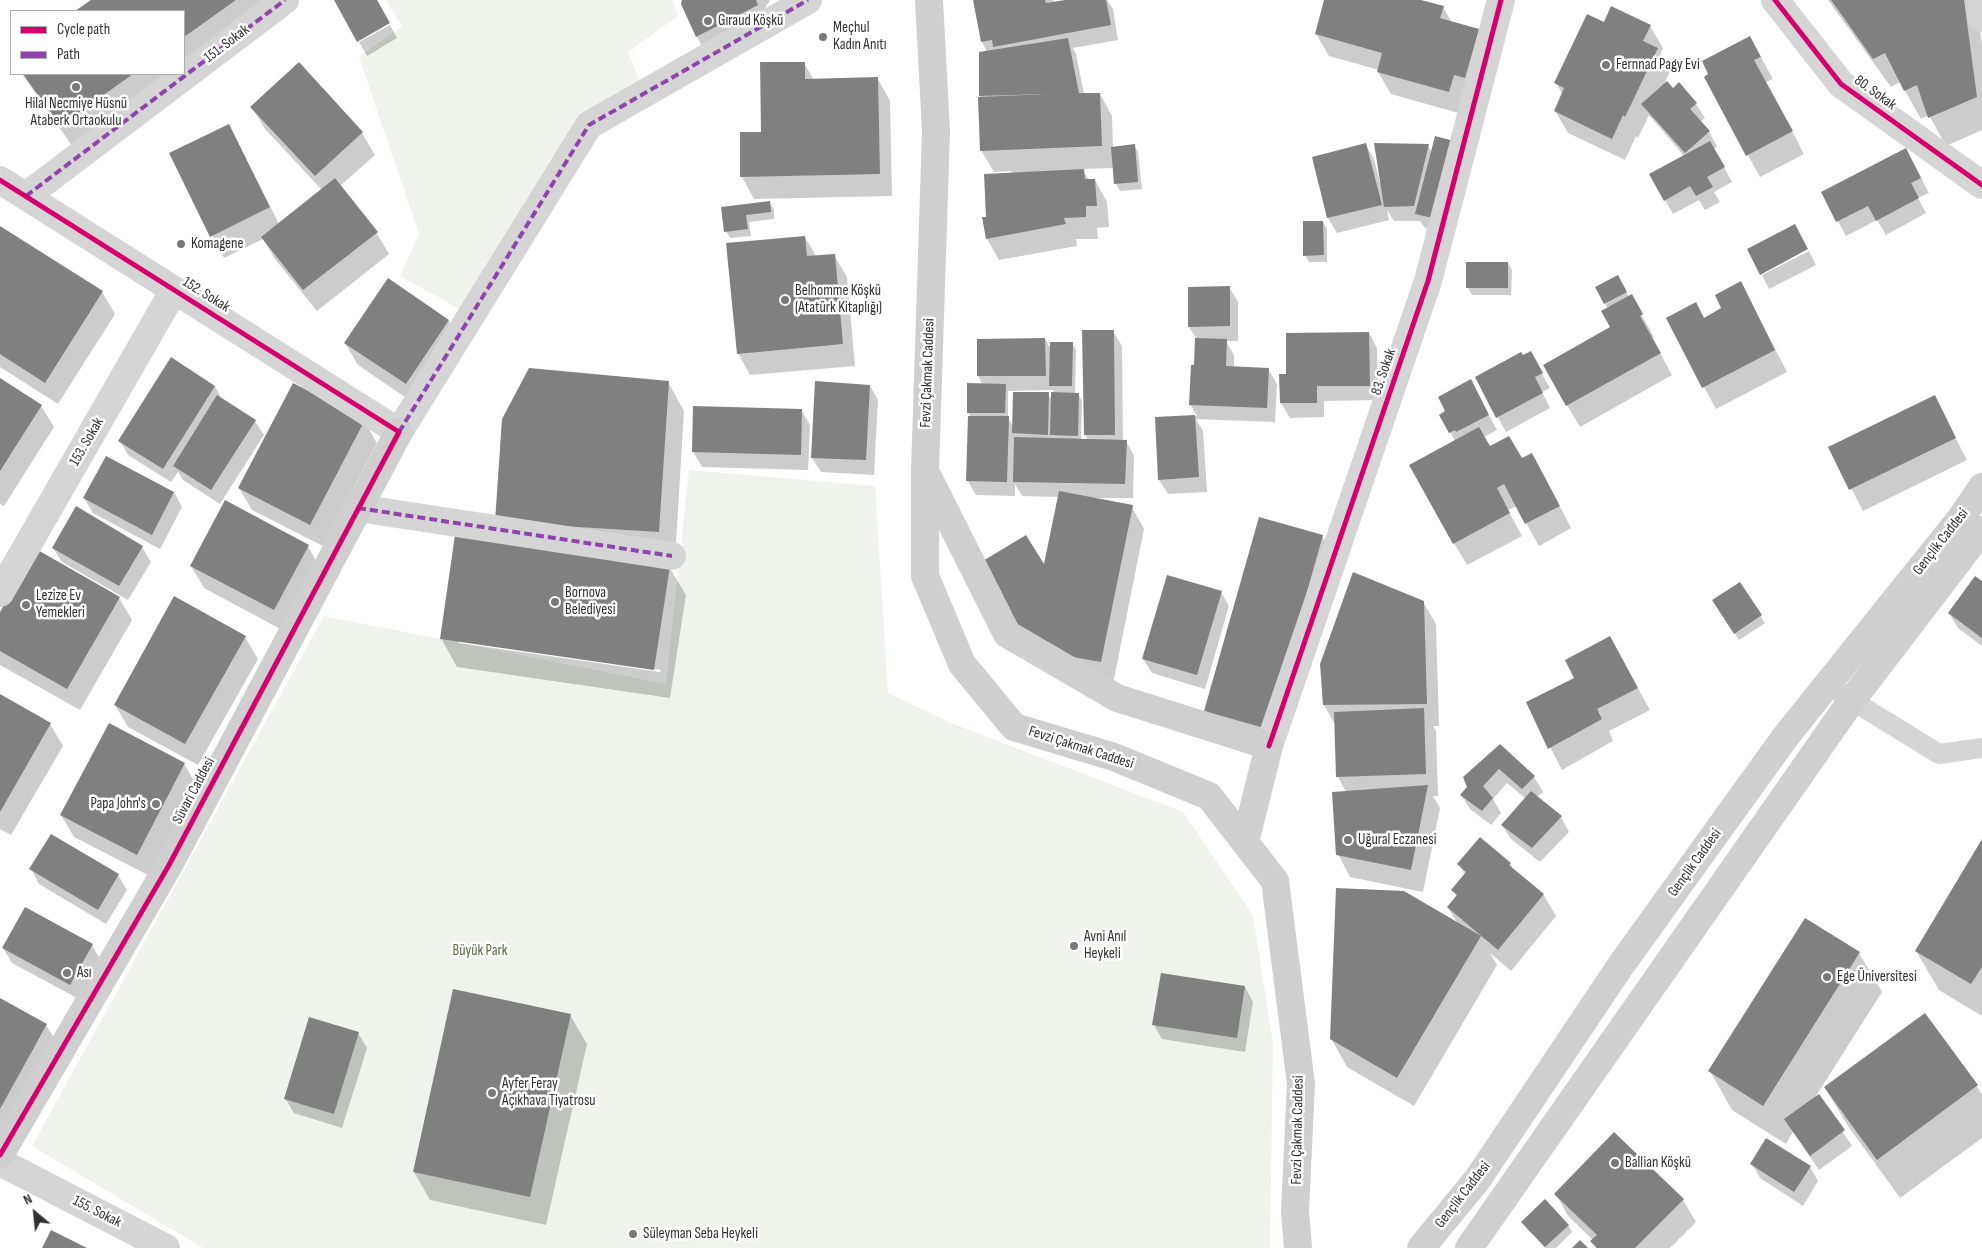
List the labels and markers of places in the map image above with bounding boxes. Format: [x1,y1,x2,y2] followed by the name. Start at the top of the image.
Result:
[718,12,783,30] place label: Gıraud Köşkü
[702,15,714,27] marker: Gıraud Köşkü
[833,19,887,54] place label: Meçhul Kadın Anıtı
[817,31,829,43] marker: Meçhul Kadın Anıtı
[1616,56,1700,74] place label: Fernnad Pagy Evi
[1600,59,1612,71] marker: Fernnad Pagy Evi
[70,81,82,93] marker: Hilal Necmiye Hüsnü Ataberk Ortaokulu
[25,95,127,130] place label: Hilal Necmiye Hüsnü Ataberk Ortaokulu
[191,235,244,253] place label: Komagene
[175,238,187,250] marker: Komagene
[795,282,882,317] place label: Belhomme Köşkü (Atatürk Kitaplığı)
[779,294,791,306] marker: Belhomme Köşkü (Atatürk Kitaplığı)
[565,584,615,619] place label: Bornova Belediyesi
[36,587,85,622] place label: Lezize Ev Yemekleri
[549,596,561,608] marker: Bornova Belediyesi
[20,599,32,611] marker: Lezize Ev Yemekleri
[90,795,146,813] place label: Papa John's
[150,798,162,810] marker: Papa John's
[1358,831,1436,849] place label: Uğural Eczanesi
[1342,834,1354,846] marker: Uğural Eczanesi
[1084,928,1126,963] place label: Avni Anıl Heykeli
[1068,940,1080,952] marker: Avni Anıl Heykeli
[77,964,92,982] place label: Ası
[61,967,73,979] marker: Ası
[1837,968,1917,986] place label: Ege Üniversitesi
[1821,971,1833,983] marker: Ege Üniversitesi
[502,1075,596,1110] place label: Ayfer Feray Açıkhava Tiyatrosu
[486,1087,498,1099] marker: Ayfer Feray Açıkhava Tiyatrosu
[1625,1154,1691,1172] place label: Ballian Köşkü
[1609,1157,1621,1169] marker: Ballian Köşkü
[643,1225,758,1243] place label: Süleyman Seba Heykeli
[627,1228,639,1240] marker: Süleyman Seba Heykeli

